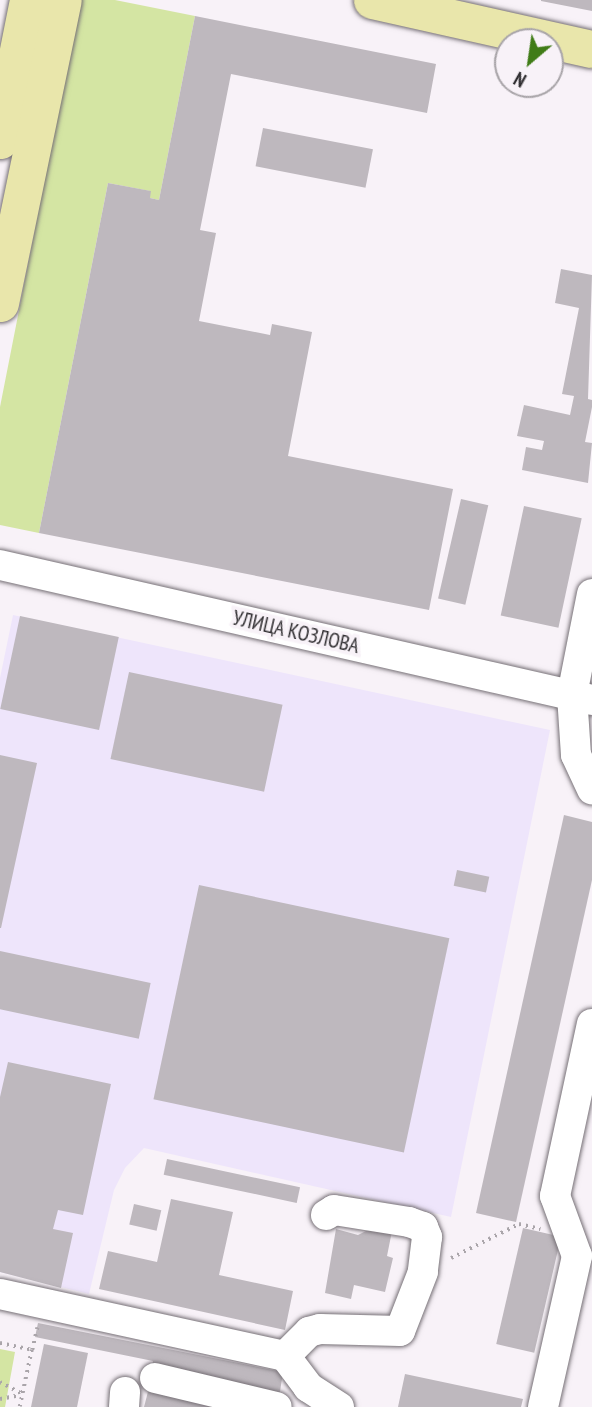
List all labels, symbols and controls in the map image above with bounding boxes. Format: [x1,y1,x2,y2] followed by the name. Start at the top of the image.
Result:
[494,28,564,98] north arrow
[509,67,530,93] text: N
[230,605,362,659] street label: УЛИЦА КОЗЛОВА

